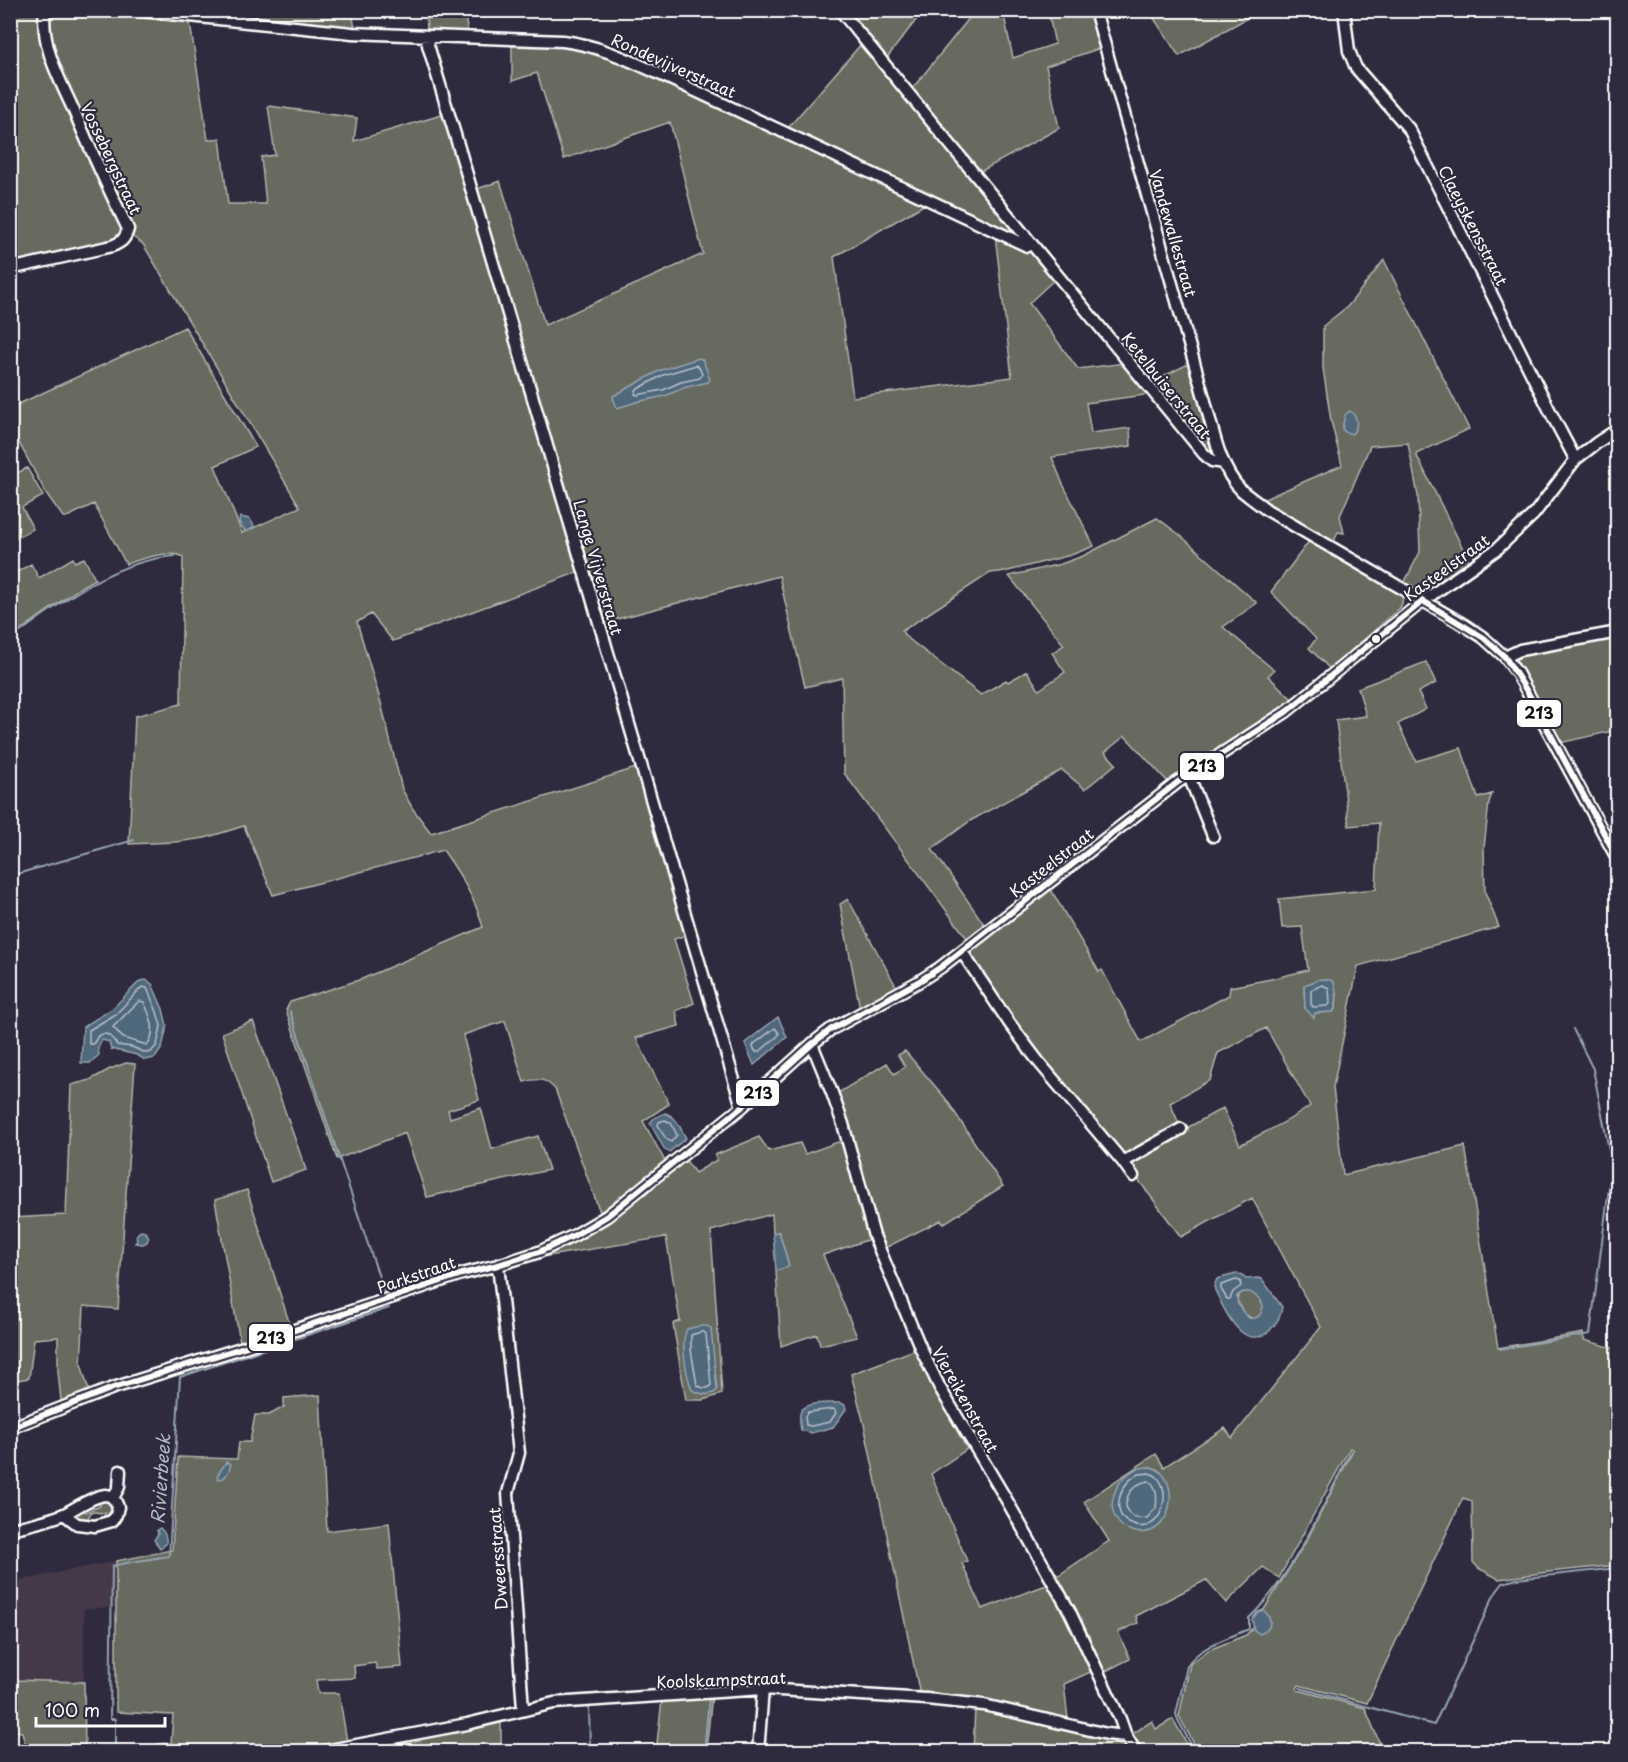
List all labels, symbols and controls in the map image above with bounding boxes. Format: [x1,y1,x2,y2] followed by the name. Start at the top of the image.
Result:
[608,27,741,103] street label: Rondevijverstraat
[76,98,149,218] street label: Vossebergstraat
[1433,161,1515,290] street label: Claeyskensstraat
[1144,166,1204,300] street label: Vandewallestraat
[1116,326,1218,444] street label: Ketelbuiserstraat
[568,496,630,638] street label: Lange Vijverstraat
[1398,527,1494,606] street label: Kasteelstraat
[1370,633,1382,645] unlabelled marker
[1516,699,1562,728] line badge: 213
[1524,700,1554,724] text: 213
[1179,752,1225,781] line badge: 213
[1187,753,1217,777] text: 213
[1004,821,1099,903] street label: Kasteelstraat
[735,1079,780,1107] line badge: 213
[743,1080,773,1104] text: 213
[373,1249,459,1299] street label: Parkstraat
[248,1323,294,1352] line badge: 213
[256,1325,286,1349] text: 213
[927,1341,1005,1457] street label: Viereikenstraat
[143,1432,177,1525] water label: Rivierbeek
[481,1506,513,1611] street label: Dweersstraat
[656,1665,787,1693] street label: Koolskampstraat
[36,1690,165,1728] scale bar
[45,1696,100,1723] text: 100 m

